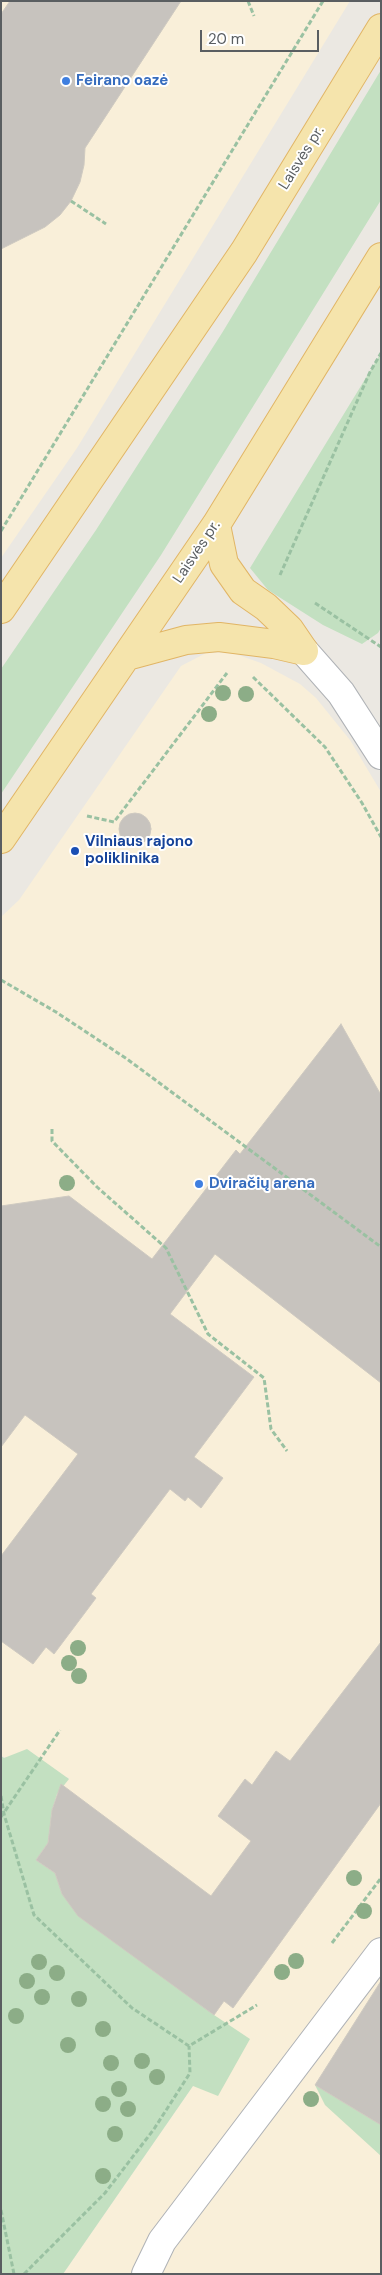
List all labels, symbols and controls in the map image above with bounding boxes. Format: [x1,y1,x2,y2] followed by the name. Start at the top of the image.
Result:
[202,20,321,52] scale bar
[208,29,244,49] text: 20 m
[76,72,168,90] place label: Feirano oazė
[60,75,72,87] marker: Feirano oazė
[275,123,329,193] street label: Laisvės pr.
[170,517,224,587] street label: Laisvės pr.
[85,833,193,868] place label: Vilniaus rajono poliklinika
[69,845,81,857] marker: Vilniaus rajono poliklinika
[209,1175,315,1193] place label: Dviračių arena
[193,1178,205,1190] marker: Dviračių arena

